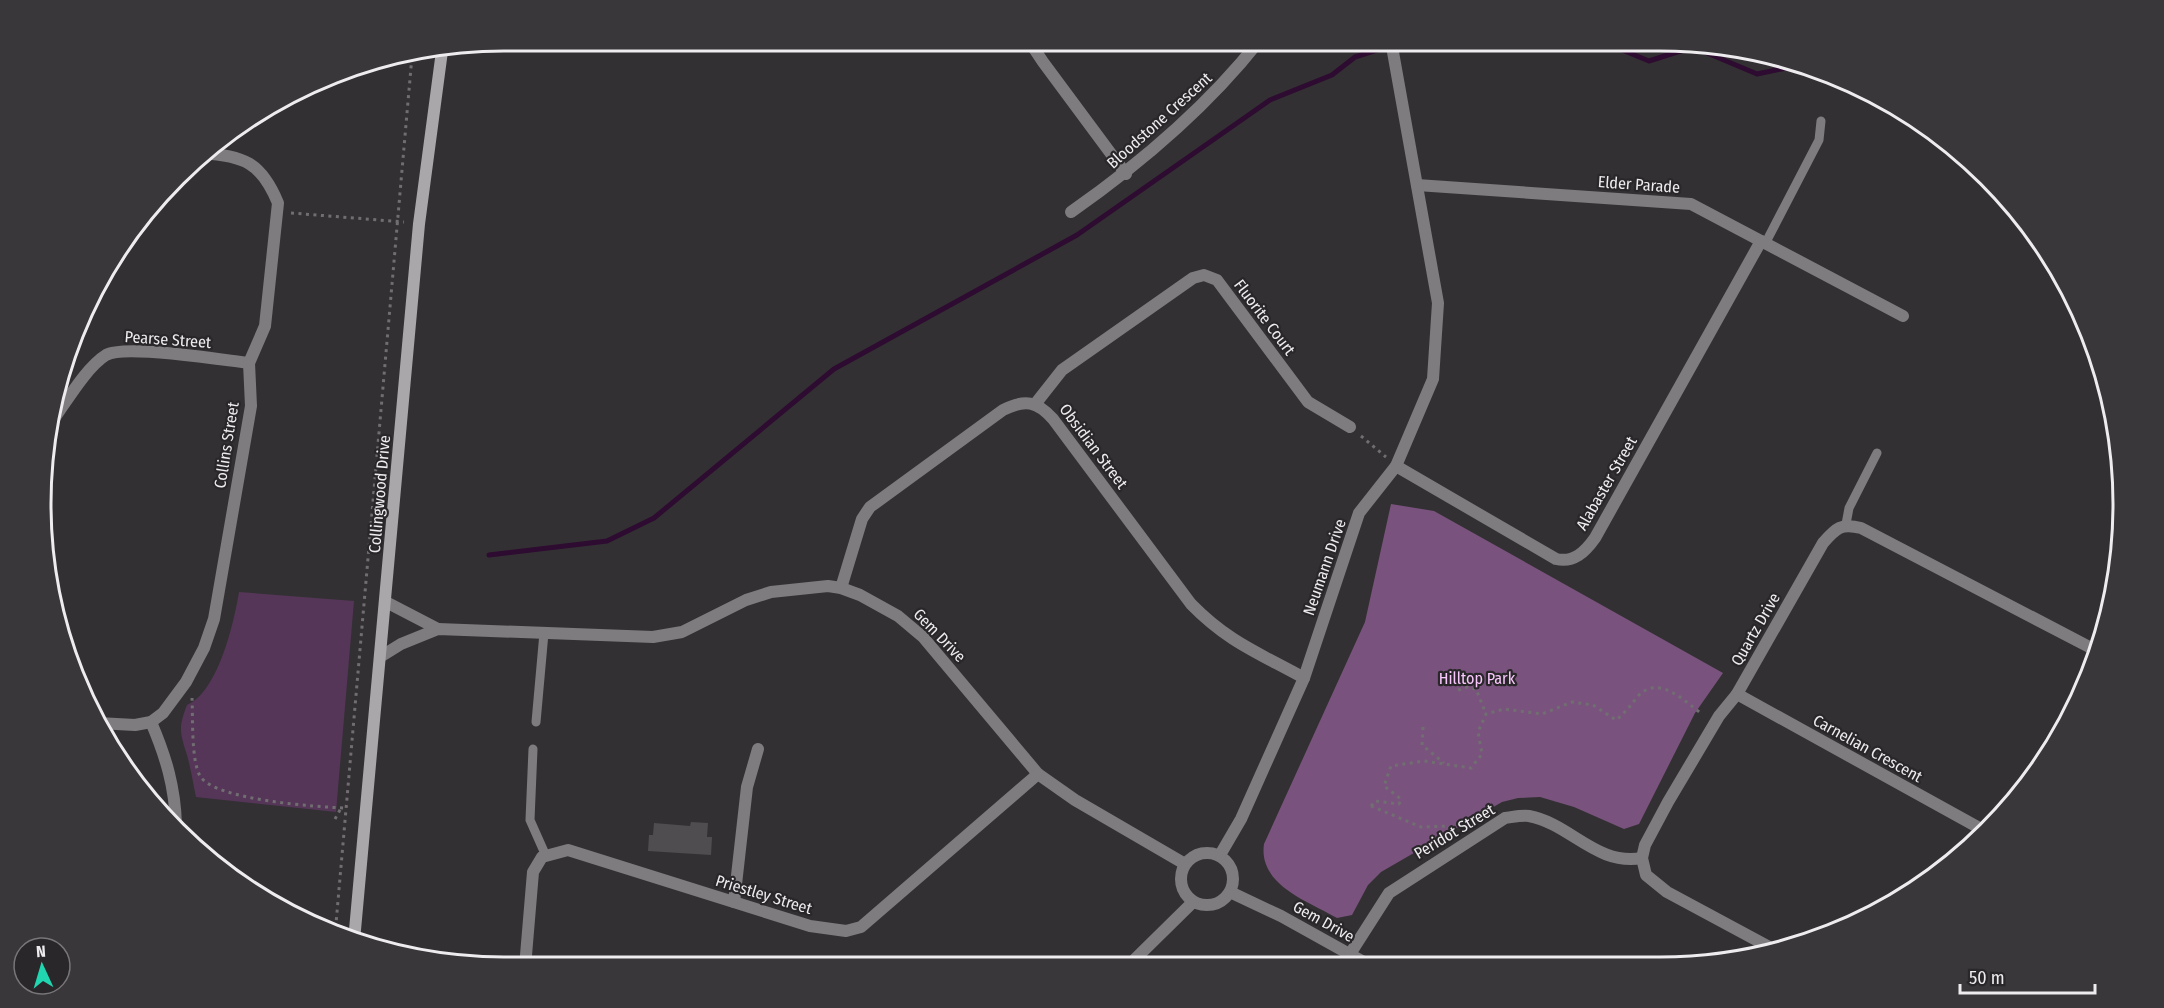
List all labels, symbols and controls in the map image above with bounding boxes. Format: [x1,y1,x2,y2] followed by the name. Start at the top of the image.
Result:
[1103,68,1216,172] street label: Bloodstone Crescent
[1597,172,1681,197] street label: Elder Parade
[1230,276,1300,359] street label: Fluorite Court
[124,327,213,352] street label: Pearse Street
[210,400,243,490] street label: Collins Street
[1055,400,1132,493] street label: Obsidian Street
[1572,432,1641,533] street label: Alabaster Street
[365,434,394,554] street label: Collingwood Drive
[1299,516,1350,618] street label: Neumann Drive
[1727,589,1784,669] street label: Quartz Drive
[910,605,970,666] street label: Gem Drive
[1439,669,1516,688] park label: Hilltop Park
[1810,711,1926,787] street label: Carnelian Crescent
[1410,800,1499,863] street label: Peridot Street
[713,871,815,918] street label: Priestley Street
[1290,897,1358,946] street label: Gem Drive
[12,936,72,996] north arrow
[36,942,46,961] text: N
[1960,957,2095,995] scale bar
[1969,967,2005,989] text: 50 m

